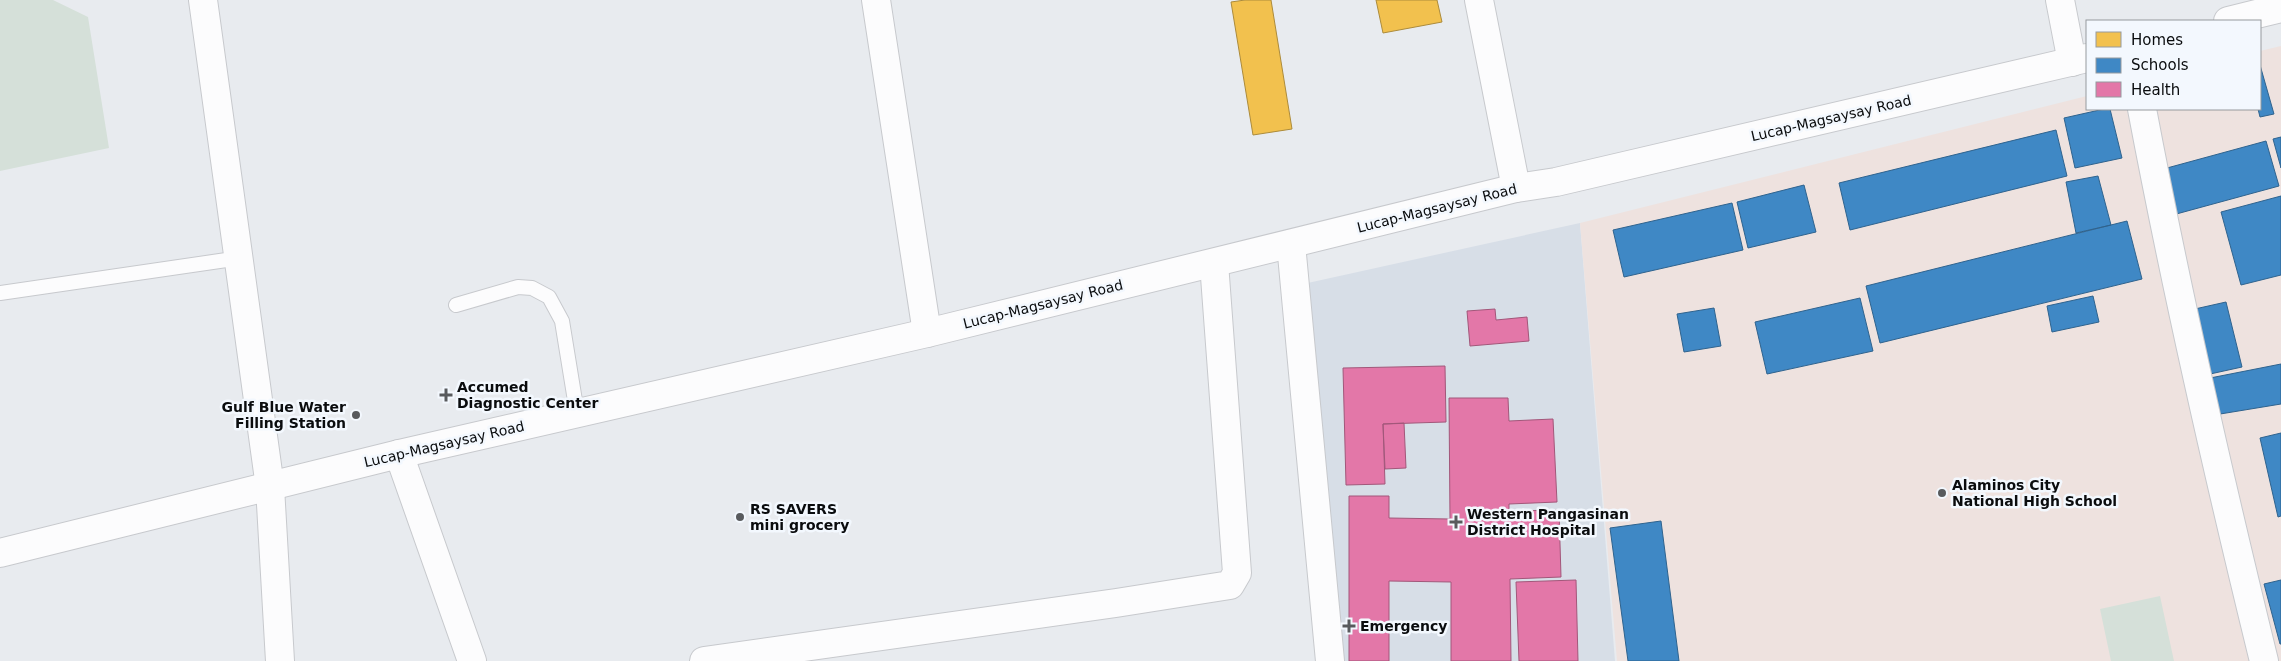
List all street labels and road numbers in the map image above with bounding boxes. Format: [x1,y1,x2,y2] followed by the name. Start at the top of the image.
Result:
[1749,92,1913,144] street label: Lucap-Magsaysay Road
[1355,180,1519,236] street label: Lucap-Magsaysay Road
[961,276,1125,332] street label: Lucap-Magsaysay Road
[362,418,526,470] street label: Lucap-Magsaysay Road

